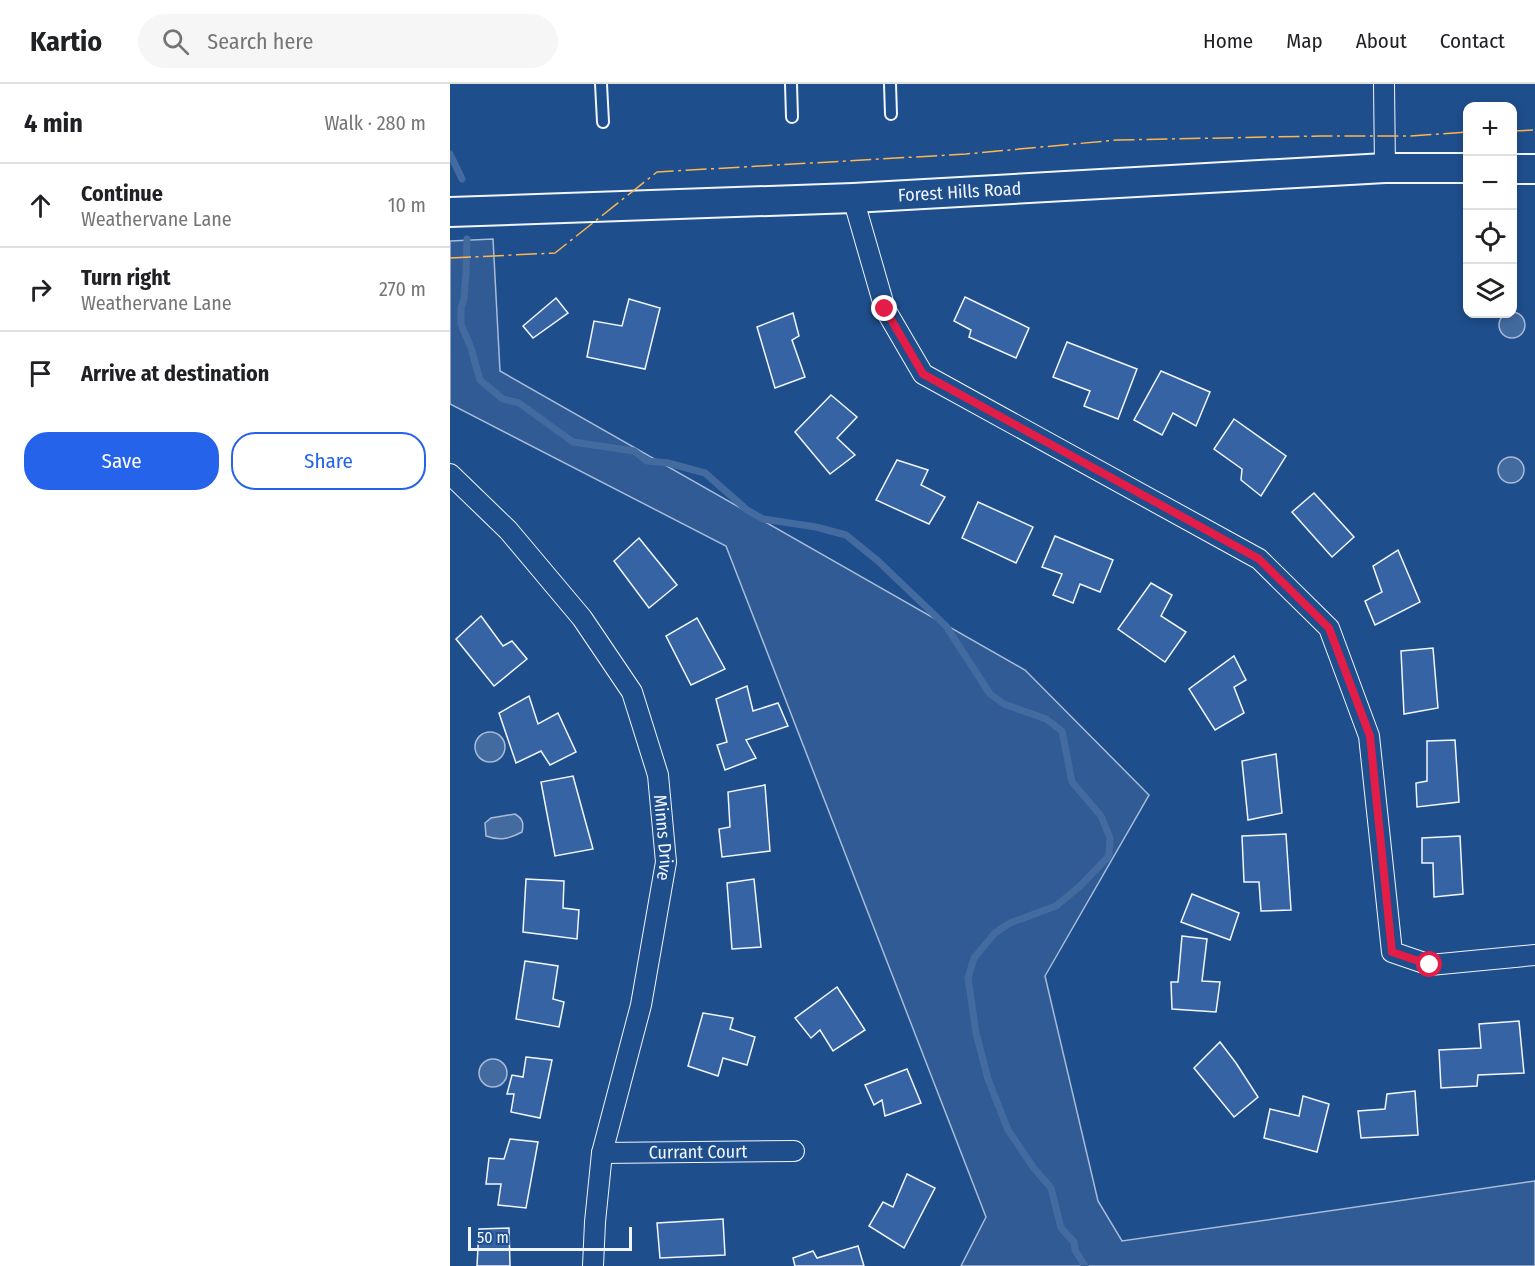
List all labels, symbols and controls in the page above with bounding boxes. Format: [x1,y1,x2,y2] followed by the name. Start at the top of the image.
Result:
[138,14,558,68] search box
[30,25,102,58] text: Kartio
[159,25,192,58] icon: search
[207,28,313,55] text: Search here
[1203,28,1253,54] text: Home
[1286,28,1323,54] text: Map
[1356,28,1407,54] text: About
[1440,28,1505,54] text: Contact
[1463,102,1517,318] map controls
[1463,102,1517,156] button: +
[24,108,83,139] text: 4 min
[324,111,426,135] text: Walk · 280 m
[1463,156,1517,210] button: −
[897,178,1022,206] street label: Forest Hills Road
[81,180,163,207] text: Continue
[24,189,57,222] icon: ahead
[388,193,426,217] text: 10 m
[81,207,232,231] text: Weathervane Lane
[1463,210,1517,264] button: locate
[81,264,170,291] text: Turn right
[1463,264,1517,318] button: layers
[24,273,57,306] icon: right
[379,277,426,301] text: 270 m
[81,291,232,315] text: Weathervane Lane
[871,295,897,321] route end
[24,357,57,390] icon: arrive
[81,360,269,387] text: Arrive at destination
[24,432,219,490] button: Save
[231,432,426,490] button: Share
[649,794,677,883] street label: Minns Drive
[1416,951,1442,977] route start
[649,1140,748,1164] street label: Currant Court
[468,1224,632,1252] scale bar
[477,1228,509,1247] text: 50 m

